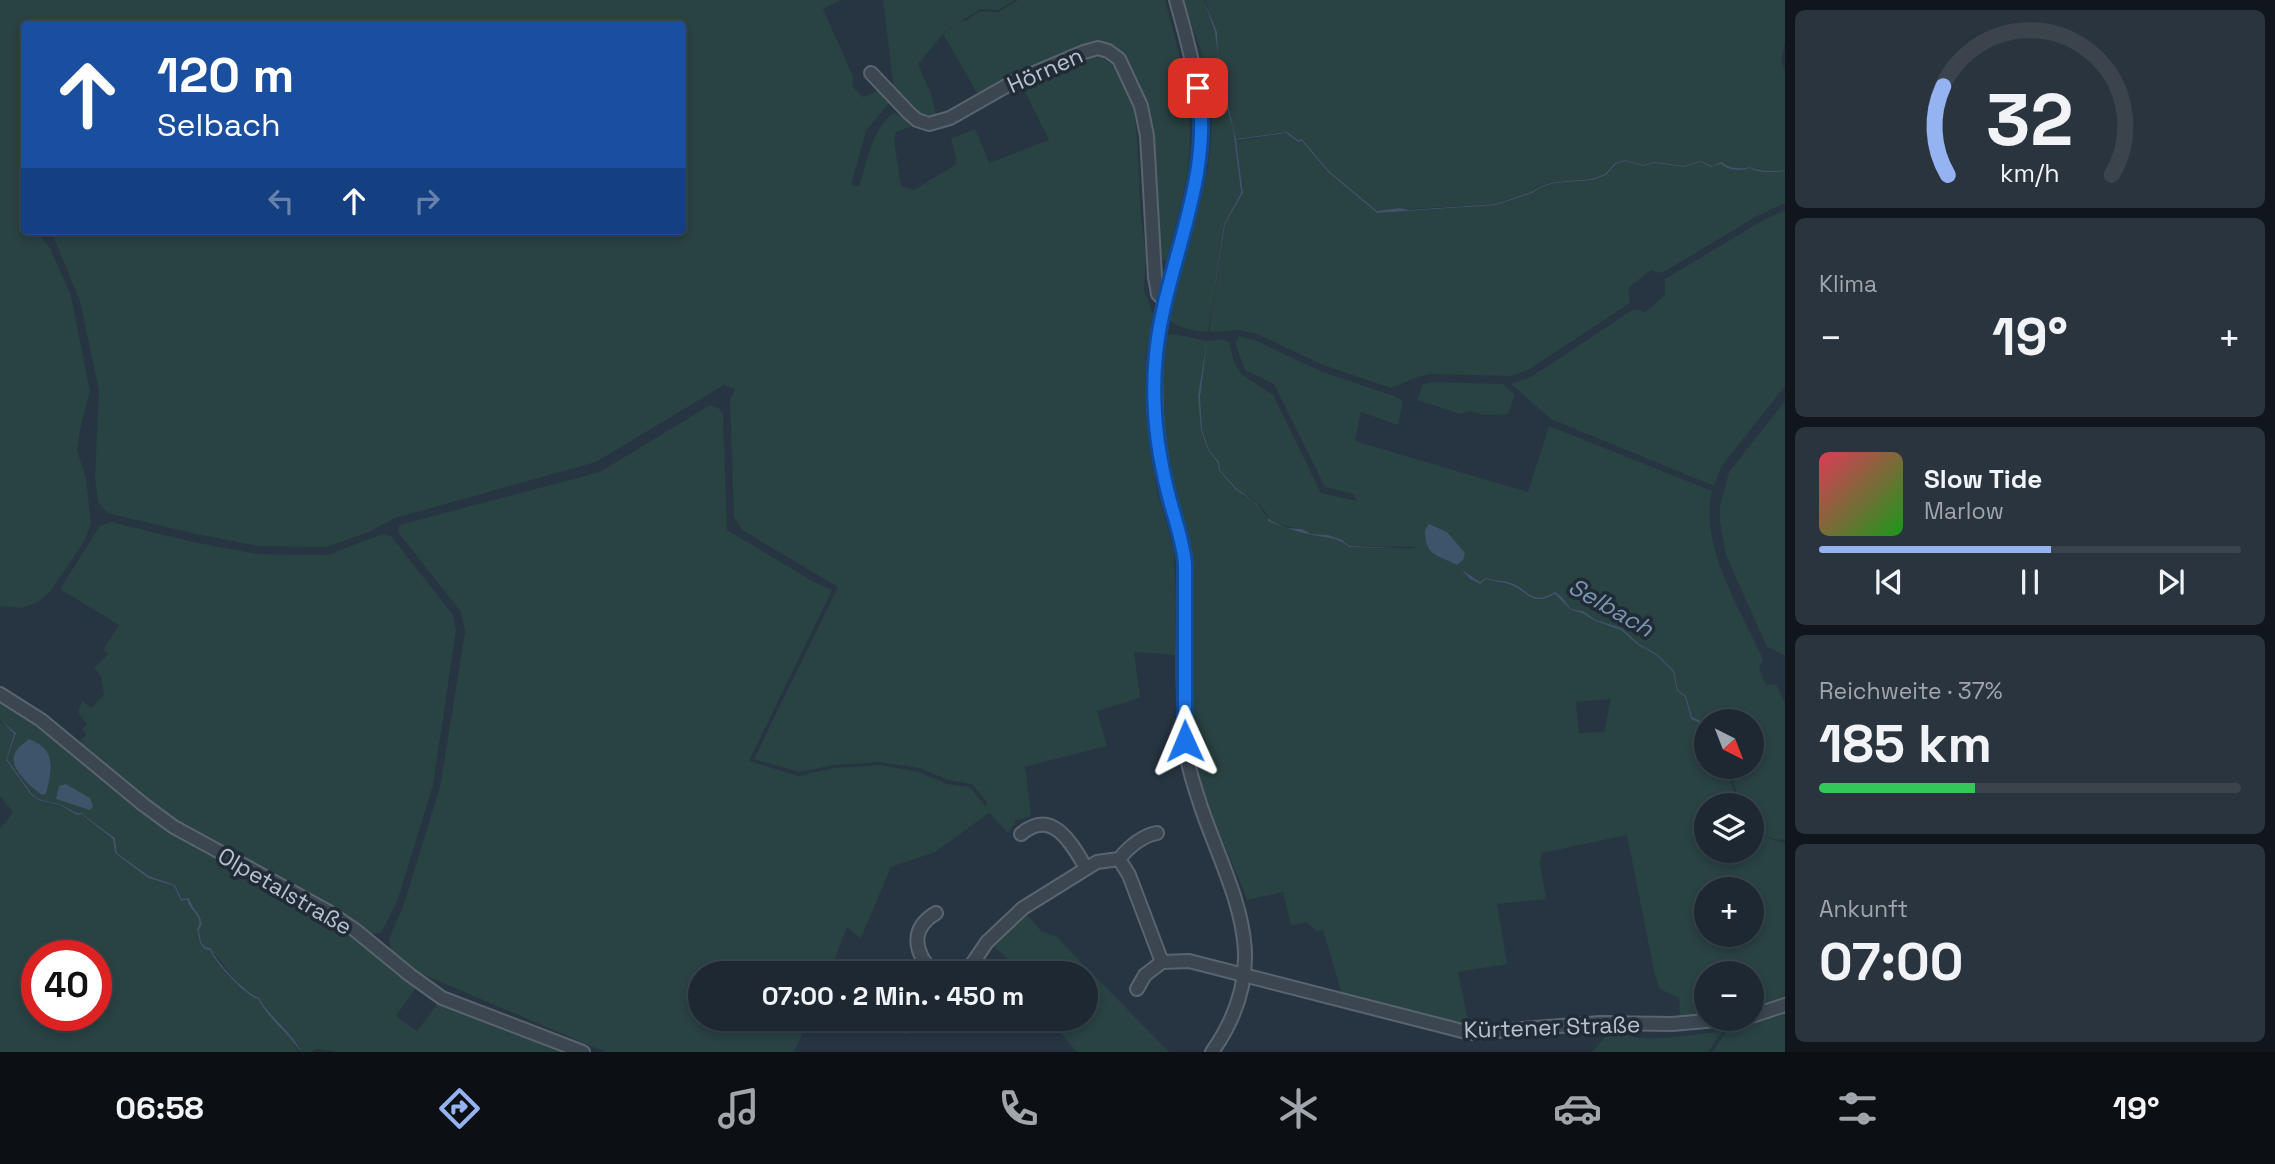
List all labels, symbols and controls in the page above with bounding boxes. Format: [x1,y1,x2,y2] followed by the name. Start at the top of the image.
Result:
[1002,40,1088,100] street label: Hörnen
[157,44,294,106] text: 120 m
[42,49,133,140] icon: ahead
[1168,58,1228,118] pin
[1179,69,1217,107] icon: arrive
[1986,74,2074,167] text: 32
[157,105,281,145] text: Selbach
[2000,157,2060,189] text: km/h
[262,182,300,220] icon: left
[335,182,373,220] icon: ahead
[408,182,446,220] icon: right
[1819,269,1877,299] text: Klima
[1992,304,2068,370] text: 19°
[1819,314,1843,362] text: −
[2217,314,2241,362] text: +
[1924,462,2042,496] text: Slow Tide
[1924,496,2004,526] text: Marlow
[1870,563,1908,601] icon: previous
[2011,563,2049,601] icon: pause
[2152,563,2190,601] icon: next
[1563,570,1660,644] water label: Selbach
[1819,676,2002,706] text: Reichweite · 37%
[1148,704,1222,778] position arrow
[1694,709,1764,779] north arrow
[1694,709,1764,1031] map controls
[1819,711,1992,777] text: 185 km
[1694,793,1764,863] button: layers
[212,840,358,942] street label: Olpetalstraße
[1694,877,1764,947] button: +
[1819,894,1908,924] text: Ankunft
[1819,929,1963,995] text: 07:00
[21,940,112,1031] speed limit sign: 40
[1694,961,1764,1031] button: −
[762,979,1024,1013] text: 07:00 · 2 Min. · 450 m
[1463,1009,1641,1045] street label: Kürtener Straße
[435,1084,484,1133] icon: directions
[714,1084,763,1133] icon: music
[994,1084,1043,1133] icon: phone
[1274,1084,1323,1133] icon: climate
[1553,1084,1602,1133] icon: car
[1833,1084,1882,1133] icon: filters
[115,1088,204,1128] text: 06:58
[2113,1088,2160,1128] text: 19°

